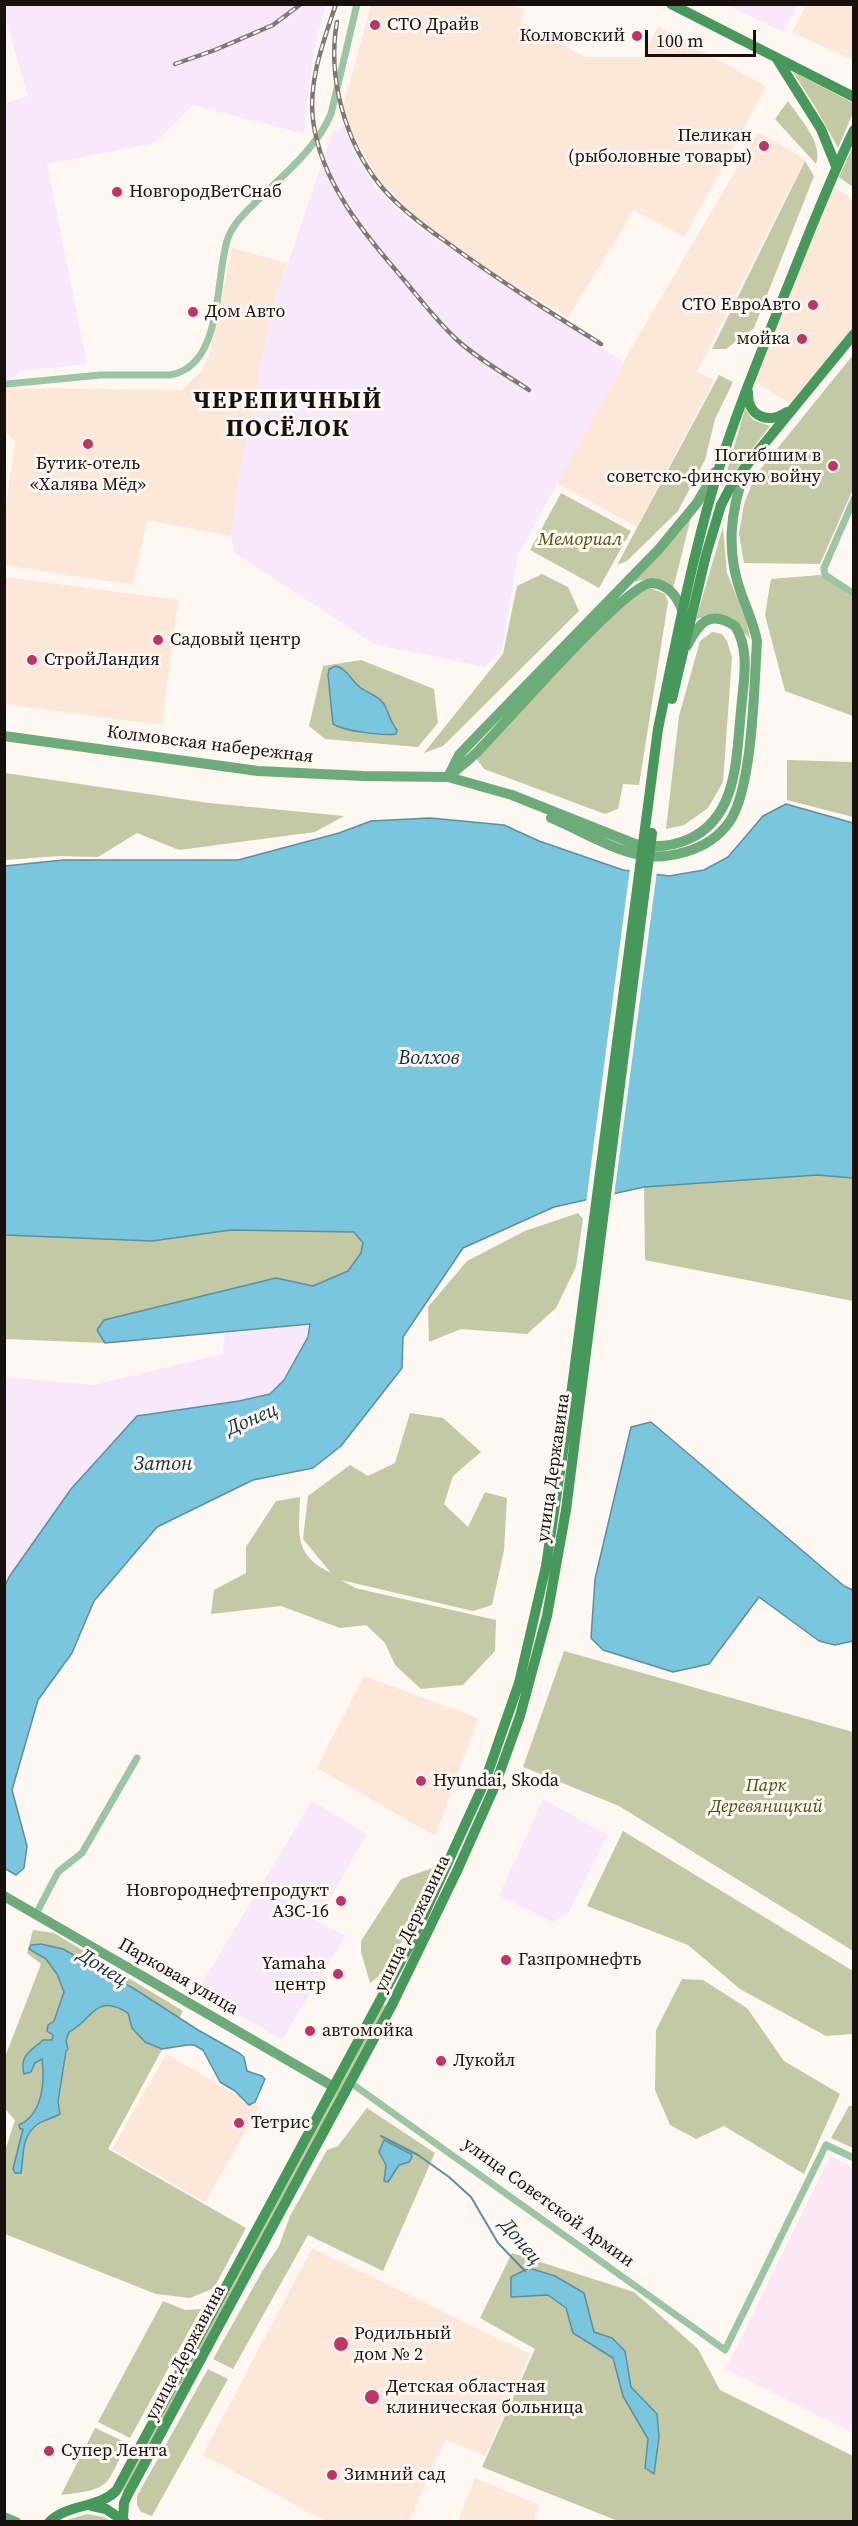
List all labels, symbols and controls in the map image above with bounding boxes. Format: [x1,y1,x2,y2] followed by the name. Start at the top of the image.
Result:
[387,14,479,36] place label: СТО Драйв
[368,18,382,32] marker: СТО Драйв
[648,18,759,56] scale bar
[520,25,625,47] place label: Колмовский
[656,28,703,53] text: 100 m
[630,29,644,43] marker: Колмовский
[568,125,752,168] place label: Пеликан (рыболовные товары)
[757,139,771,153] marker: Пеликан (рыболовные товары)
[129,181,282,203] place label: НовгородВетСнаб
[110,185,124,199] marker: НовгородВетСнаб
[682,294,801,316] place label: СТО ЕвроАвто
[806,298,820,312] marker: СТО ЕвроАвто
[205,301,285,323] place label: Дом Авто
[186,305,200,319] marker: Дом Авто
[736,328,790,350] place label: мойка
[795,332,809,346] marker: мойка
[193,388,383,444] district label: ЧЕРЕПИЧНЫЙ ПОСЁЛОК
[81,437,95,451] marker: Бутик-отель «Халява Мёд»
[606,445,821,488] place label: Погибшим в советско-финскую войну
[30,453,146,496] place label: Бутик-отель «Халява Мёд»
[826,459,840,473] marker: Погибшим в советско-финскую войну
[538,529,622,551] park label: Мемориал
[170,629,301,651] place label: Садовый центр
[151,633,165,647] marker: Садовый центр
[44,649,160,671] place label: СтройЛандия
[25,653,39,667] marker: СтройЛандия
[106,722,314,768] street label: Колмовская набережная
[398,1047,460,1071] water label: Волхов
[533,1392,575,1544] street label: улица Державина
[223,1398,281,1442] water label: Донец
[134,1453,192,1477] water label: Затон
[433,1770,559,1792] place label: Hyundai, Skoda
[414,1774,428,1788] marker: Hyundai, Skoda
[709,1775,823,1818] park label: Парк Деревяницкий
[370,1852,456,1996] street label: улица Державина
[126,1880,329,1922] place label: Новгороднефтепродукт АЗС-16
[334,1894,348,1908] marker: Новгороднефтепродукт АЗС-16
[114,1934,242,2020] street label: Парковая улица
[73,1944,131,1992] water label: Донец
[518,1949,641,1971] place label: Газпромнефть
[262,1953,326,1996] place label: Yamaha центр
[499,1953,513,1967] marker: Газпромнефть
[331,1967,345,1981] marker: Yamaha центр
[322,2020,413,2042] place label: автомойка
[303,2024,317,2038] marker: автомойка
[453,2050,515,2072] place label: Лукойл
[434,2054,448,2068] marker: Лукойл
[251,2112,310,2134] place label: Тетрис
[232,2116,246,2130] marker: Тетрис
[458,2134,638,2272] street label: улица Советской Армии
[494,2214,546,2270] water label: Донец
[141,2282,231,2424] street label: улица Державина
[354,2323,451,2366] place label: Родильный дом № 2
[332,2335,350,2353] marker: Родильный дом № 2
[386,2376,583,2418] place label: Детская областная клиническая больница
[363,2388,381,2406] marker: Детская областная клиническая больница
[61,2440,168,2462] place label: Супер Лента
[42,2444,56,2458] marker: Супер Лента
[344,2464,446,2486] place label: Зимний сад
[325,2468,339,2482] marker: Зимний сад

